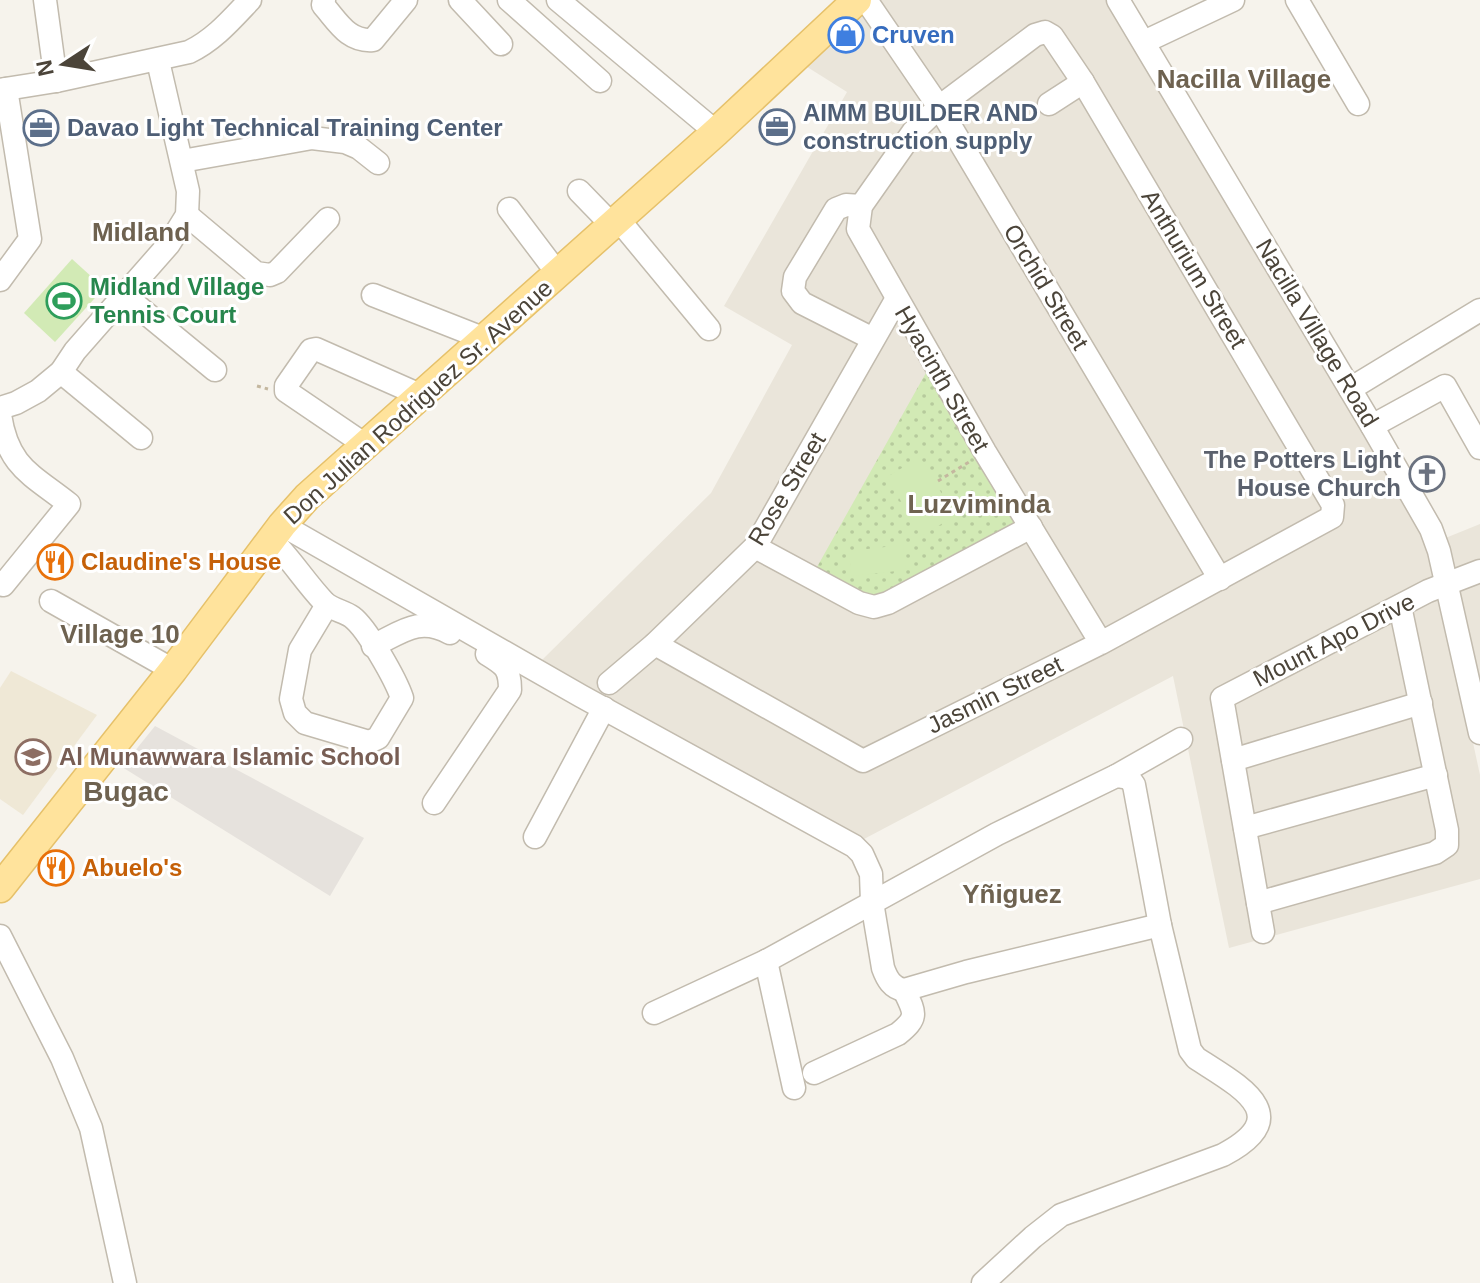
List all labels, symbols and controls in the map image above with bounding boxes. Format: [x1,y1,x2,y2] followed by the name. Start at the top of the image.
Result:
[827,16,865,54] shop icon: Cruven
[872,21,955,48] place label: Cruven
[24,24,104,104] north arrow
[31,58,59,78] text: N
[1157,64,1331,94] district label: Nacilla Village
[803,99,1038,154] place label: AIMM BUILDER AND construction supply
[758,108,796,146] office icon: AIMM BUILDER AND construction supply
[22,109,60,147] office icon: Davao Light Technical Training Center
[67,114,503,141] place label: Davao Light Technical Training Center
[1136,185,1253,353] street label: Anthurium Street
[92,217,190,247] district label: Midland
[998,219,1095,355] street label: Orchid Street
[1251,234,1384,432] street label: Nacilla Village Road
[90,273,264,328] place label: Midland Village Tennis Court
[278,274,557,529] street label: Don Julian Rodriguez Sr. Avenue
[45,282,83,320] sports icon: Midland Village Tennis Court
[890,301,995,457] street label: Hyacinth Street
[742,427,831,550] street label: Rose Street
[1204,446,1401,501] place label: The Potters Light House Church
[1408,455,1446,493] church icon: The Potters Light House Church
[907,489,1051,519] district label: Luzviminda
[36,543,74,581] restaurant icon: Claudine's House
[81,548,281,575] place label: Claudine's House
[1249,587,1419,692] street label: Mount Apo Drive
[60,619,180,649] district label: Village 10
[923,650,1067,739] street label: Jasmin Street
[14,738,52,776] school or university icon: Al Munawwara Islamic School
[59,743,400,770] place label: Al Munawwara Islamic School
[83,776,169,807] district label: Bugac
[37,849,75,887] restaurant icon: Abuelo's
[82,854,182,881] place label: Abuelo's
[962,879,1062,909] district label: Yñiguez

